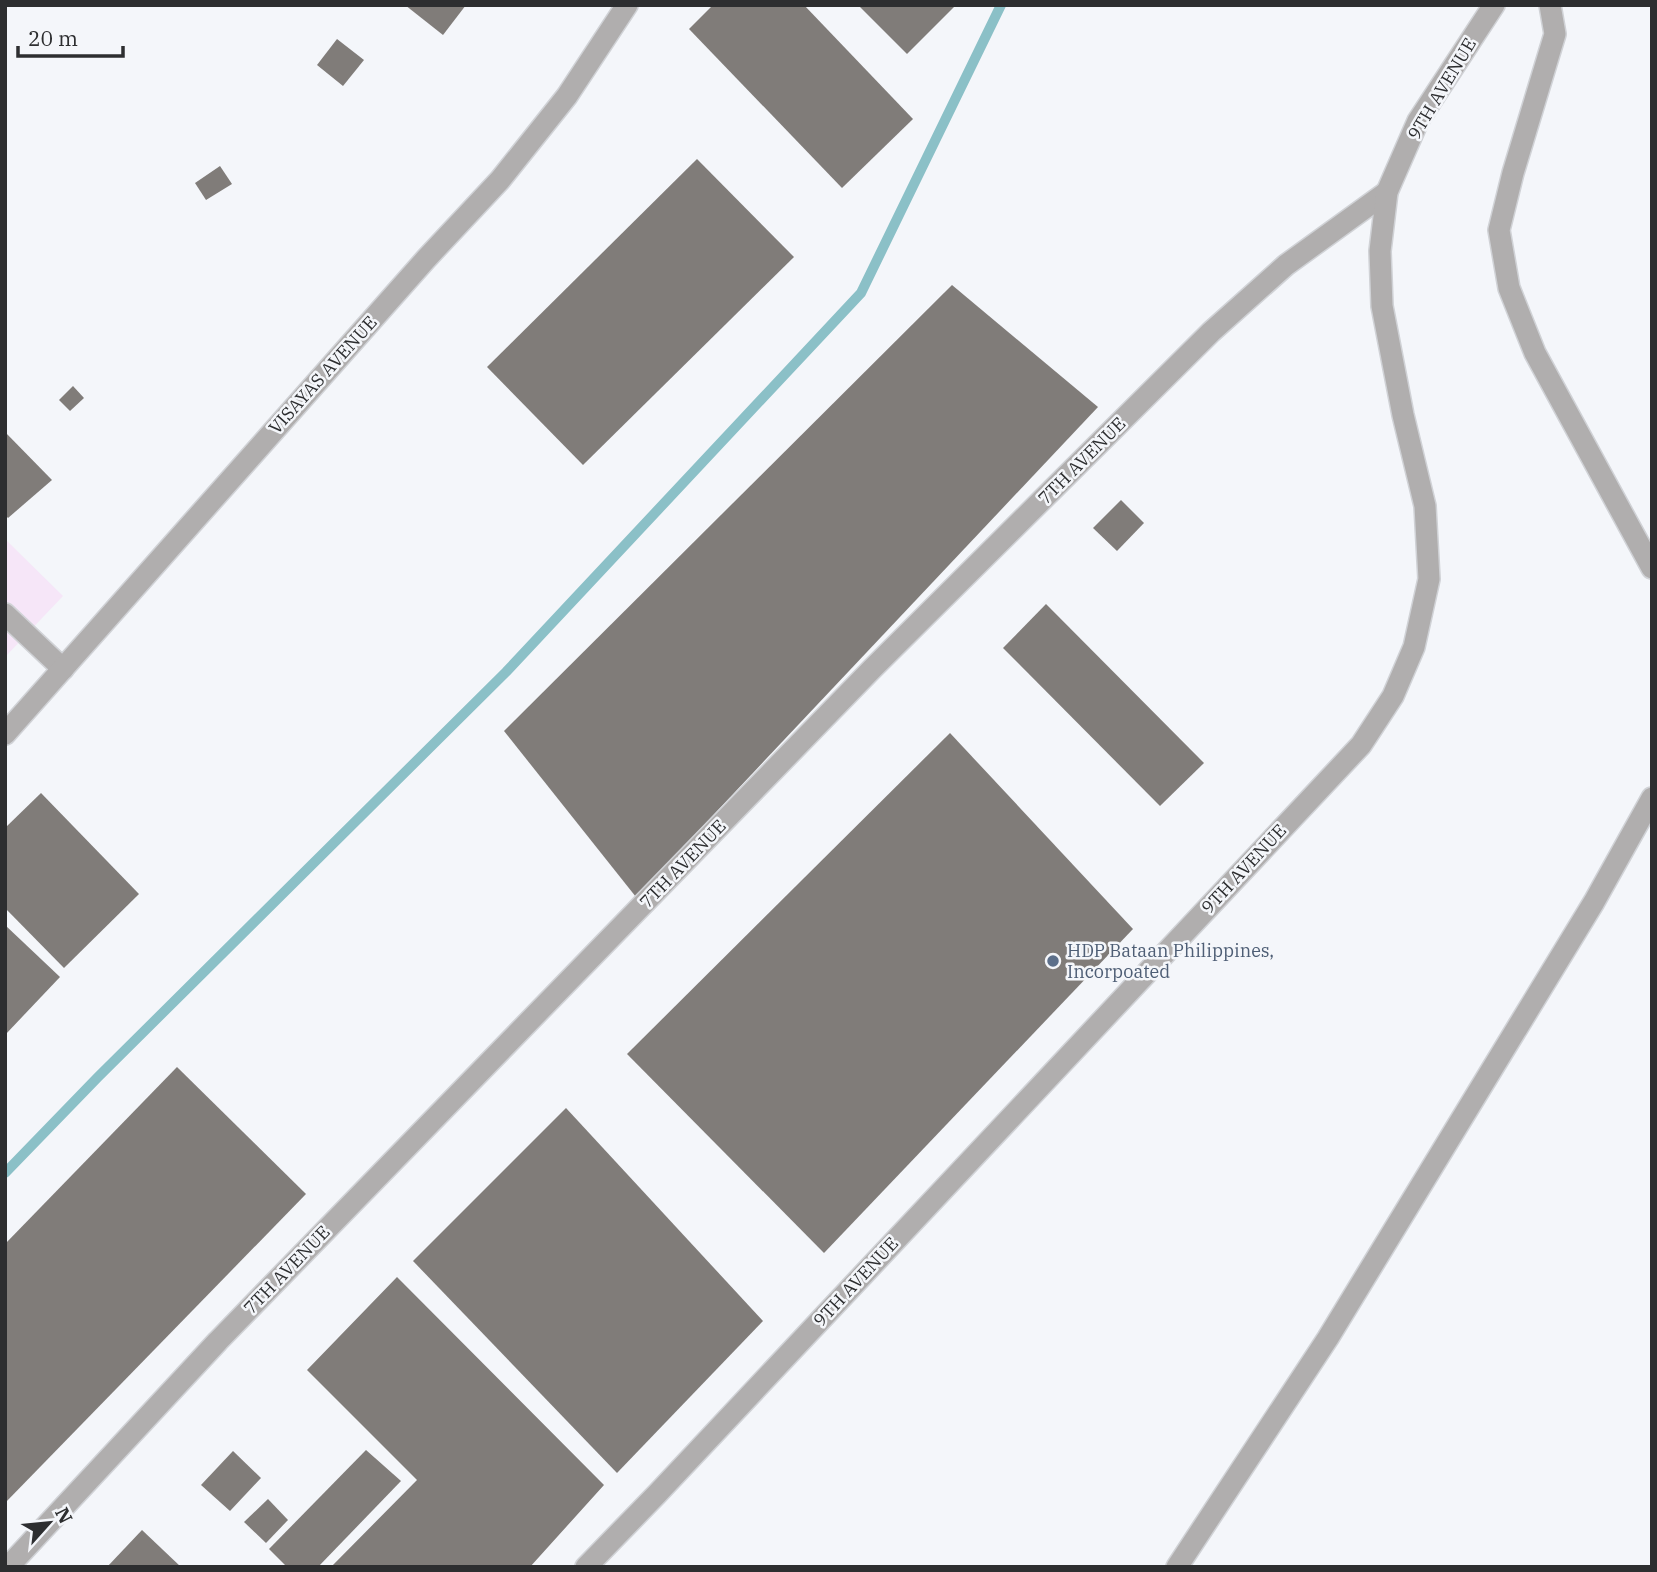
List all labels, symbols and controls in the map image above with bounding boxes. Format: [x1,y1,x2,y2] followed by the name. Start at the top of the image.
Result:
[18,14,122,58] scale bar
[28,24,78,52] text: 20 m
[1402,34,1481,144] street label: 9TH AVENUE
[264,311,382,439] street label: VISAYAS AVENUE
[1033,412,1130,509] street label: 7TH AVENUE
[635,814,731,913] street label: 7TH AVENUE
[1196,819,1291,918] street label: 9TH AVENUE
[1067,939,1274,983] place label: HDP Bataan Philippines, Incorpoated
[1045,953,1061,969] marker: HDP Bataan Philippines, Incorpoated
[239,1220,335,1319] street label: 7TH AVENUE
[808,1232,903,1331] street label: 9TH AVENUE
[14,1488,84,1558] north arrow
[50,1503,78,1527] text: N

